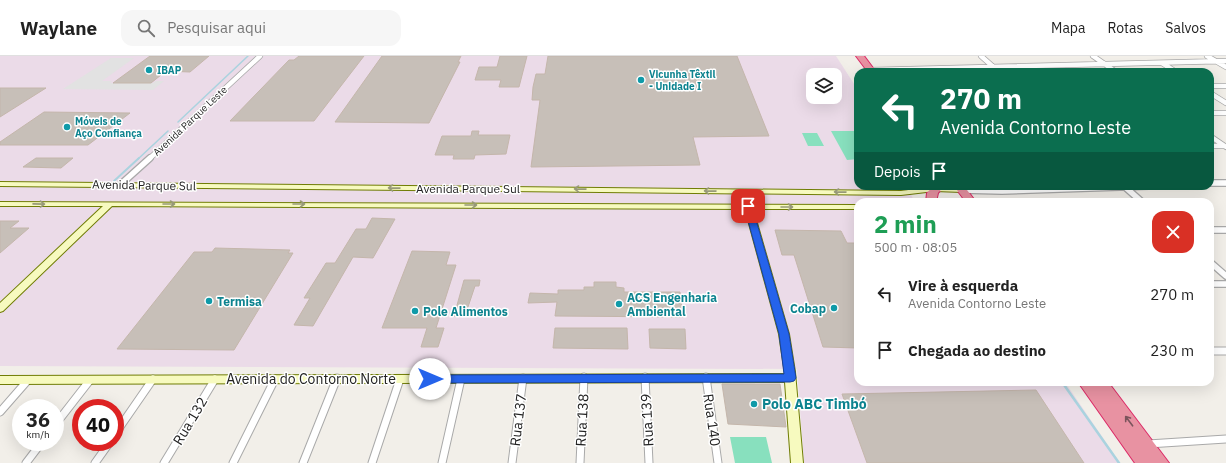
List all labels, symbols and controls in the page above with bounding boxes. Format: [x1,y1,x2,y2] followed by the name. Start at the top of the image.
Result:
[121,10,401,46] search box
[20,16,97,40] text: Waylane
[135,17,157,39] icon: search
[167,18,266,37] text: Pesquisar aqui
[1051,19,1085,37] text: Mapa
[1107,19,1143,37] text: Rotas
[1165,19,1206,37] text: Salvos
[157,64,182,77] place label: IBAP
[144,65,154,75] marker: IBAP
[649,68,715,93] place label: Vicunha Têxtil - Unidade I
[806,68,842,104] map controls
[806,68,842,104] button: layers
[636,75,646,85] marker: Vicunha Têxtil - Unidade I
[940,80,1022,117] text: 270 m
[150,83,230,159] street label: Avenida Parque Leste
[874,84,926,136] icon: left
[75,115,142,140] place label: Móveis de Aço Confiança
[940,116,1131,139] text: Avenida Contorno Leste
[62,122,72,132] marker: Móveis de Aço Confiança
[928,160,950,182] icon: arrive
[874,162,920,181] text: Depois
[92,177,196,193] street label: Avenida Parque Sul
[416,181,520,196] street label: Avenida Parque Sul
[388,184,401,192] one-way arrow
[574,185,587,193] one-way arrow
[704,187,717,195] one-way arrow
[834,188,847,196] one-way arrow
[731,189,765,223] pin
[737,195,759,217] icon: arrive
[32,200,45,208] one-way arrow
[162,200,175,208] one-way arrow
[292,200,305,208] one-way arrow
[464,201,477,209] one-way arrow
[780,203,793,211] one-way arrow
[874,208,937,240] text: 2 min
[1152,211,1194,253] button: close
[874,239,957,256] text: 500 m · 08:05
[908,276,1018,295] text: Vire à esquerda
[874,283,896,305] icon: left
[1150,285,1194,304] text: 270 m
[627,290,717,319] place label: ACS Engenharia Ambiental
[217,294,262,309] place label: Termisa
[908,295,1046,312] text: Avenida Contorno Leste
[204,296,214,306] marker: Termisa
[614,299,624,309] marker: ACS Engenharia Ambiental
[790,301,826,316] place label: Cobap
[829,303,839,313] marker: Cobap
[423,304,508,319] place label: Pole Alimentos
[410,306,420,316] marker: Pole Alimentos
[874,339,896,361] icon: arrive
[908,341,1046,360] text: Chegada ao destino
[1150,341,1194,360] text: 230 m
[409,358,451,400] position arrow
[226,370,396,388] street label: Avenida do Contorno Norte
[506,393,530,447] street label: Rua 137
[572,393,592,447] street label: Rua 138
[637,393,657,447] street label: Rua 139
[699,393,725,447] street label: Rua 140
[169,394,211,448] street label: Rua 132
[762,395,867,413] place label: Polo ABC Timbó
[72,399,124,451] speed limit sign: 40
[749,399,759,409] marker: Polo ABC Timbó
[26,406,50,433] text: 36
[1125,415,1134,426] one-way arrow
[26,428,50,441] text: km/h

